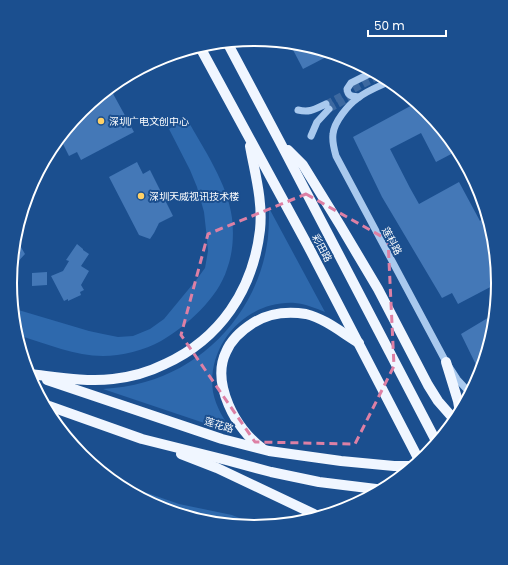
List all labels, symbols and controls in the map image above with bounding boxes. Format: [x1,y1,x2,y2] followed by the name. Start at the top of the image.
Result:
[368,12,446,38] scale bar
[374,17,405,34] text: 50 m
[109,114,189,129] place label: 深圳广电文创中心
[96,116,106,126] marker: 深圳广电文创中心
[149,189,239,204] place label: 深圳天威视讯技术楼
[136,191,146,201] marker: 深圳天威视讯技术楼
[378,224,406,258] street label: 莲科路
[308,231,336,265] street label: 彩田路
[202,413,236,437] street label: 莲花路

